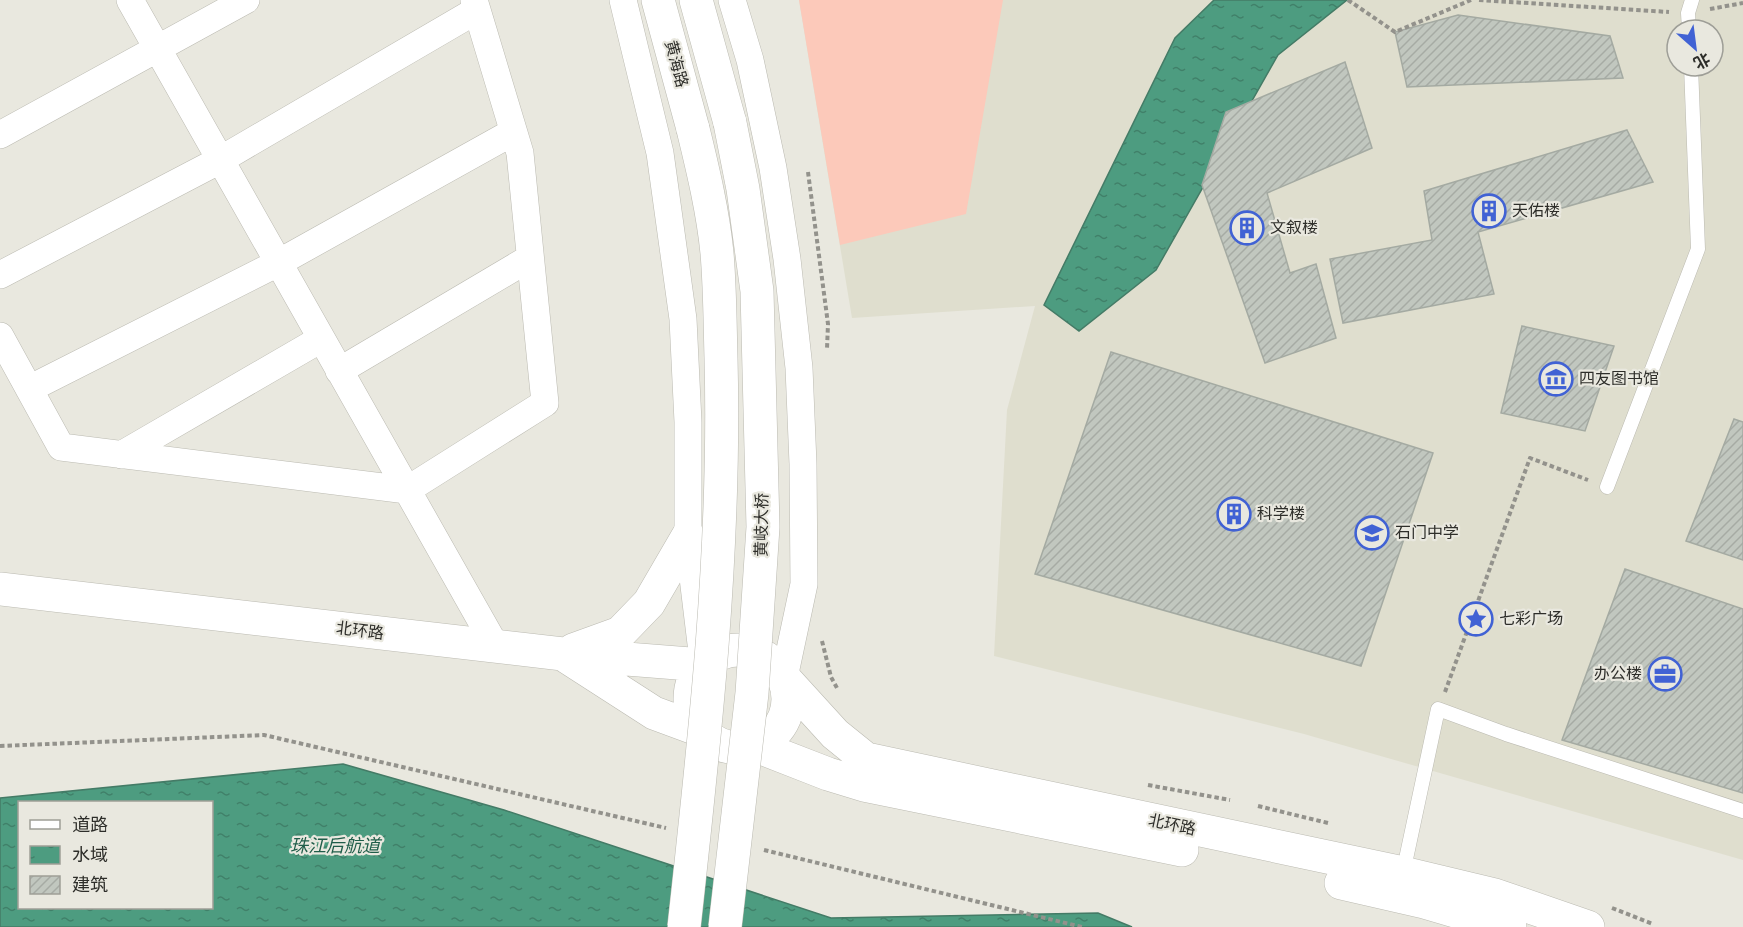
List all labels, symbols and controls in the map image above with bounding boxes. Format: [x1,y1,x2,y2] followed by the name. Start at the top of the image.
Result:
[1665,18,1725,78] north arrow
[660,38,692,90] street label: 黄海路
[1690,48,1713,73] text: 北
[1471,193,1507,229] building icon: 天佑楼
[1512,201,1560,221] place label: 天佑楼
[1229,210,1265,246] building icon: 文叙楼
[1270,218,1318,238] place label: 文叙楼
[1538,361,1574,397] museum icon: 四友图书馆
[1579,369,1659,389] place label: 四友图书馆
[751,493,773,557] street label: 黄岐大桥
[1216,496,1252,532] building icon: 科学楼
[1257,504,1305,524] place label: 科学楼
[1354,515,1390,551] school or university icon: 石门中学
[1395,523,1459,543] place label: 石门中学
[1458,601,1494,637] place icon: 七彩广场
[1499,609,1563,629] place label: 七彩广场
[335,618,385,644] street label: 北环路
[1647,656,1683,692] office icon: 办公楼
[1594,664,1642,684] place label: 办公楼
[18,801,213,909] legend
[1146,810,1198,840] street label: 北环路
[72,814,108,836] text: 道路
[290,835,383,857] water label: 珠江后航道
[72,844,108,866] text: 水域
[72,874,108,896] text: 建筑

